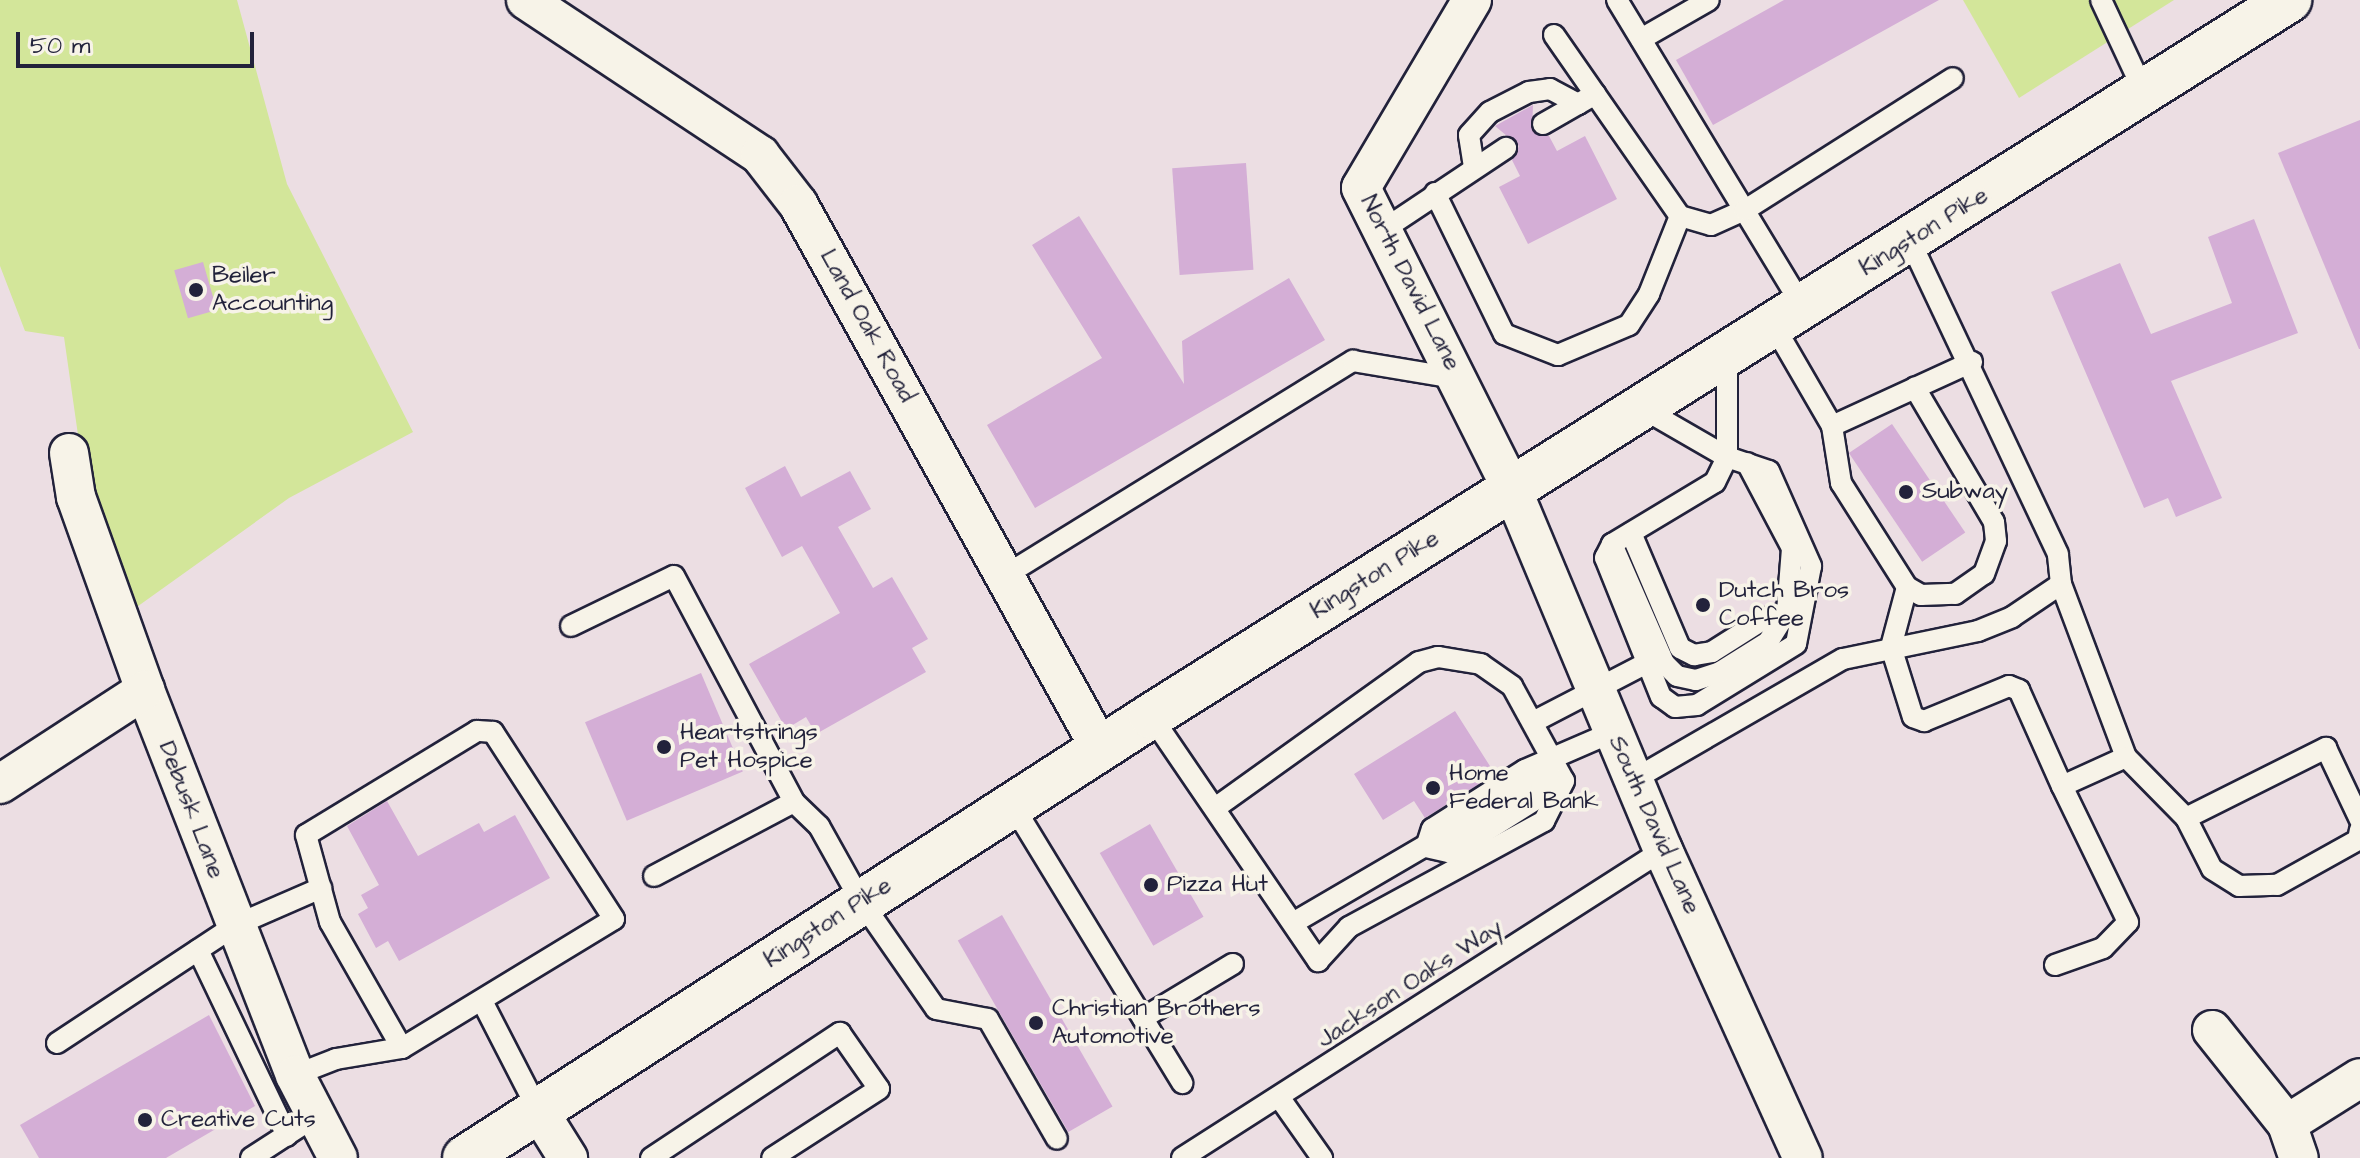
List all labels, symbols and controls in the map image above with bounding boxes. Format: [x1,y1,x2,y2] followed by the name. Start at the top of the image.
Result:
[20,16,258,66] scale bar
[30,29,90,63] text: 50 m
[1854,181,1994,283] street label: Kingston Pike
[1353,191,1467,375] street label: North David Lane
[813,244,921,408] street label: Land Oak Road
[212,262,333,318] place label: Beiler Accounting
[187,281,205,299] marker: Beiler Accounting
[1922,478,2008,506] place label: Subway
[1897,483,1915,501] marker: Subway
[1305,524,1445,626] street label: Kingston Pike
[1719,577,1849,633] place label: Dutch Bros Coffee
[1694,596,1712,614] marker: Dutch Bros Coffee
[680,719,818,775] place label: Heartstrings Pet Hospice
[1602,731,1706,919] street label: South David Lane
[152,737,230,883] street label: Debusk Lane
[655,738,673,756] marker: Heartstrings Pet Hospice
[1449,760,1599,816] place label: Home Federal Bank
[1424,779,1442,797] marker: Home Federal Bank
[759,871,897,975] street label: Kingston Pike
[1167,871,1268,899] place label: Pizza Hut
[1142,876,1160,894] marker: Pizza Hut
[1312,913,1508,1055] street label: Jackson Oaks Way
[1052,995,1261,1051] place label: Christian Brothers Automotive
[1027,1014,1045,1032] marker: Christian Brothers Automotive
[161,1106,316,1134] place label: Creative Cuts
[136,1111,154,1129] marker: Creative Cuts

